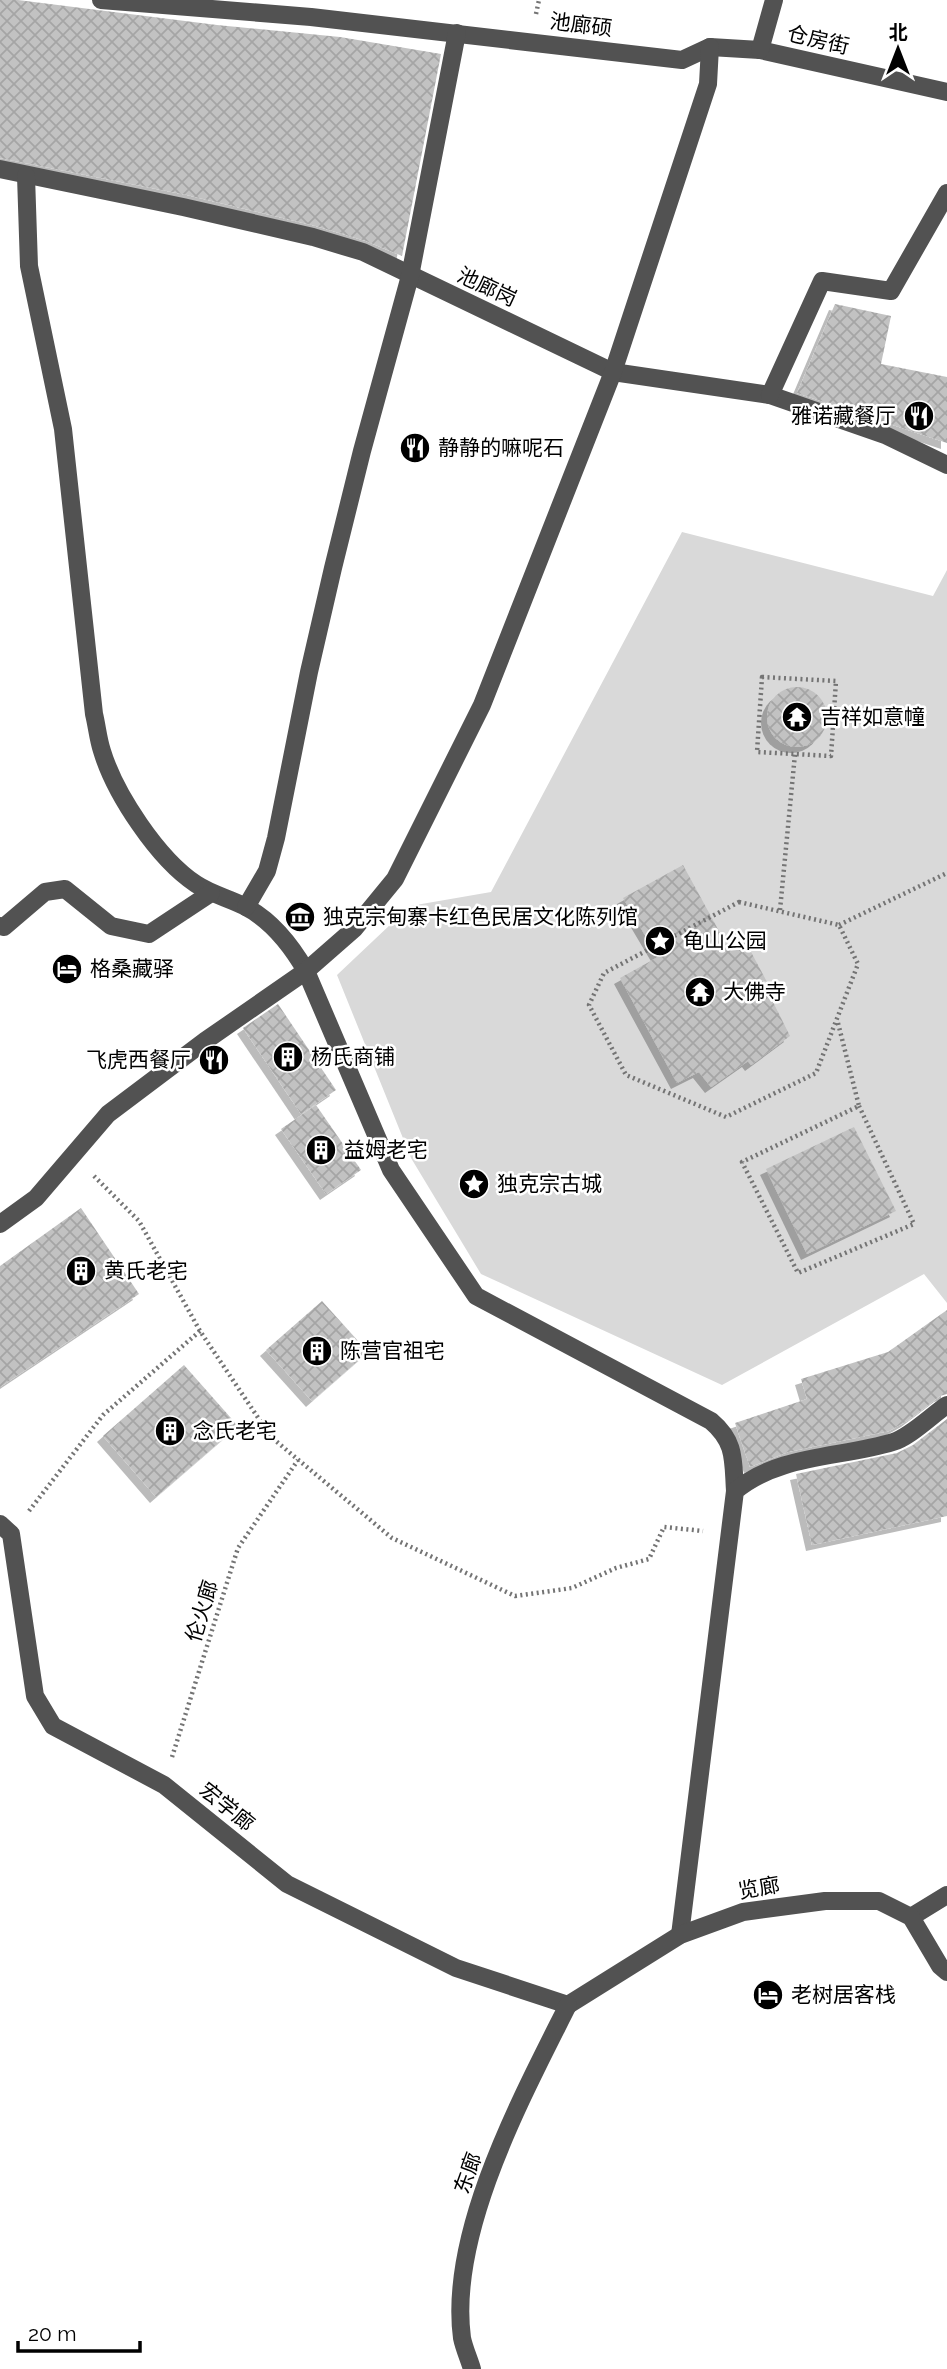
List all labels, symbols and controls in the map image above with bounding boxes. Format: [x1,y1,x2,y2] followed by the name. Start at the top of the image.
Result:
[548,8,614,41] street label: 池廊硕
[863,14,933,84] north arrow
[785,20,852,59] street label: 仓房街
[888,21,908,43] text: 北
[453,262,521,311] street label: 池廊岗
[902,399,936,433] restaurant icon: 雅诺藏餐厅
[791,403,896,428] place label: 雅诺藏餐厅
[398,431,432,465] restaurant icon: 静静的嘛呢石
[438,435,564,460] place label: 静静的嘛呢石
[780,700,814,734] temple icon: 吉祥如意幢
[820,704,925,729] place label: 吉祥如意幢
[283,900,317,934] museum icon: 独克宗甸寨卡红色民居文化陈列馆
[323,904,638,929] place label: 独克宗甸寨卡红色民居文化陈列馆
[643,924,677,958] place icon: 龟山公园
[683,928,767,953] place label: 龟山公园
[50,952,84,986] hotel icon: 格桑藏驿
[90,956,174,981] place label: 格桑藏驿
[683,975,717,1009] temple icon: 大佛寺
[723,979,786,1004] place label: 大佛寺
[271,1040,305,1074] building icon: 杨氏商铺
[197,1043,231,1077] restaurant icon: 飞虎西餐厅
[311,1044,395,1069] place label: 杨氏商铺
[86,1047,191,1072] place label: 飞虎西餐厅
[304,1133,338,1167] building icon: 益姆老宅
[344,1137,428,1162] place label: 益姆老宅
[457,1167,491,1201] place icon: 独克宗古城
[497,1171,602,1196] place label: 独克宗古城
[64,1254,98,1288] building icon: 黄氏老宅
[104,1258,188,1283] place label: 黄氏老宅
[300,1334,334,1368] building icon: 陈营官祖宅
[340,1338,445,1363] place label: 陈营官祖宅
[153,1414,187,1448] building icon: 念氏老宅
[193,1418,277,1443] place label: 念氏老宅
[180,1577,223,1645] street label: 伦火廊
[195,1777,260,1836] street label: 宏学廊
[736,1872,782,1903] street label: 览廊
[751,1978,785,2012] hotel icon: 老树居客栈
[791,1982,896,2007] place label: 老树居客栈
[449,2149,486,2197] street label: 东廊
[18,2310,140,2354] scale bar
[28,2321,76,2346] text: 20 m

